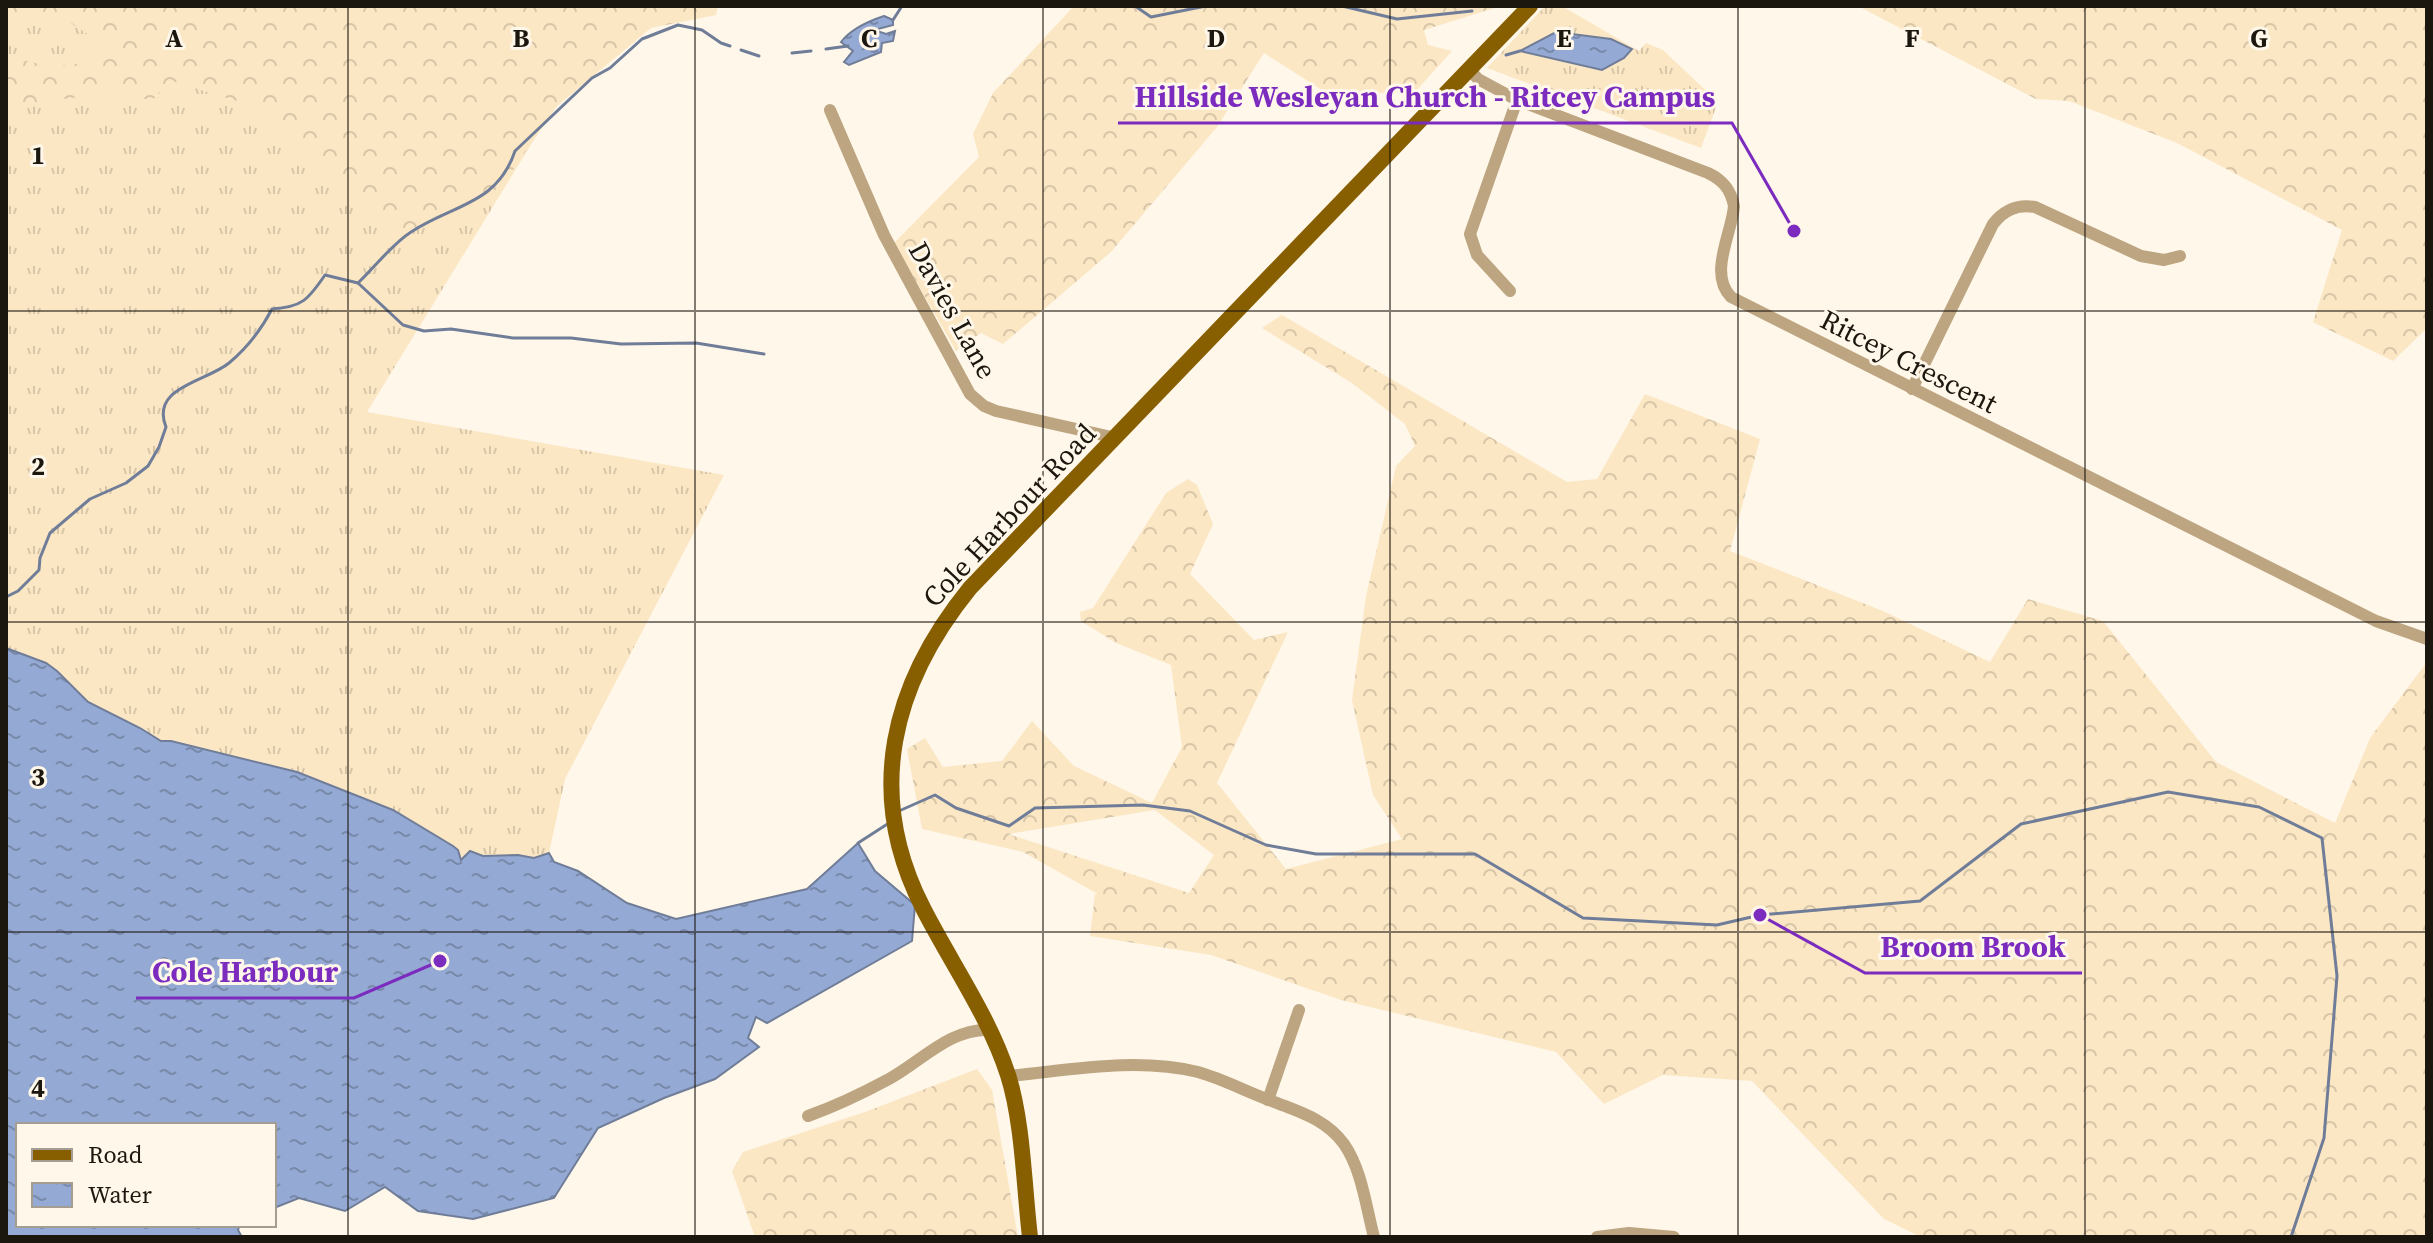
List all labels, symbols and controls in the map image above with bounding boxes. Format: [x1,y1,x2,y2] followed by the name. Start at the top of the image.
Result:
[165,20,183,56] text: A
[513,20,530,56] text: B
[861,20,877,56] text: C
[1207,20,1225,56] text: D
[1556,20,1572,56] text: E
[1904,20,1920,56] text: F
[2250,20,2268,56] text: G
[1118,69,1732,123] callout: Hillside Wesleyan Church - Ritcey Campus
[1135,76,1715,117] text: Hillside Wesleyan Church - Ritcey Campus
[31,137,45,173] text: 1
[900,235,1006,385] street label: Davies Lane
[1814,300,2005,422] street label: Ritcey Crescent
[914,415,1104,615] street label: Cole Harbour Road
[31,448,45,484] text: 2
[31,759,45,795] text: 3
[1865,919,2082,973] callout: Broom Brook
[1880,926,2066,967] text: Broom Brook
[136,944,354,998] callout: Cole Harbour
[152,951,338,992] text: Cole Harbour
[31,1070,45,1106] text: 4
[16,1123,276,1227] legend
[88,1138,143,1171] text: Road
[88,1178,152,1211] text: Water

